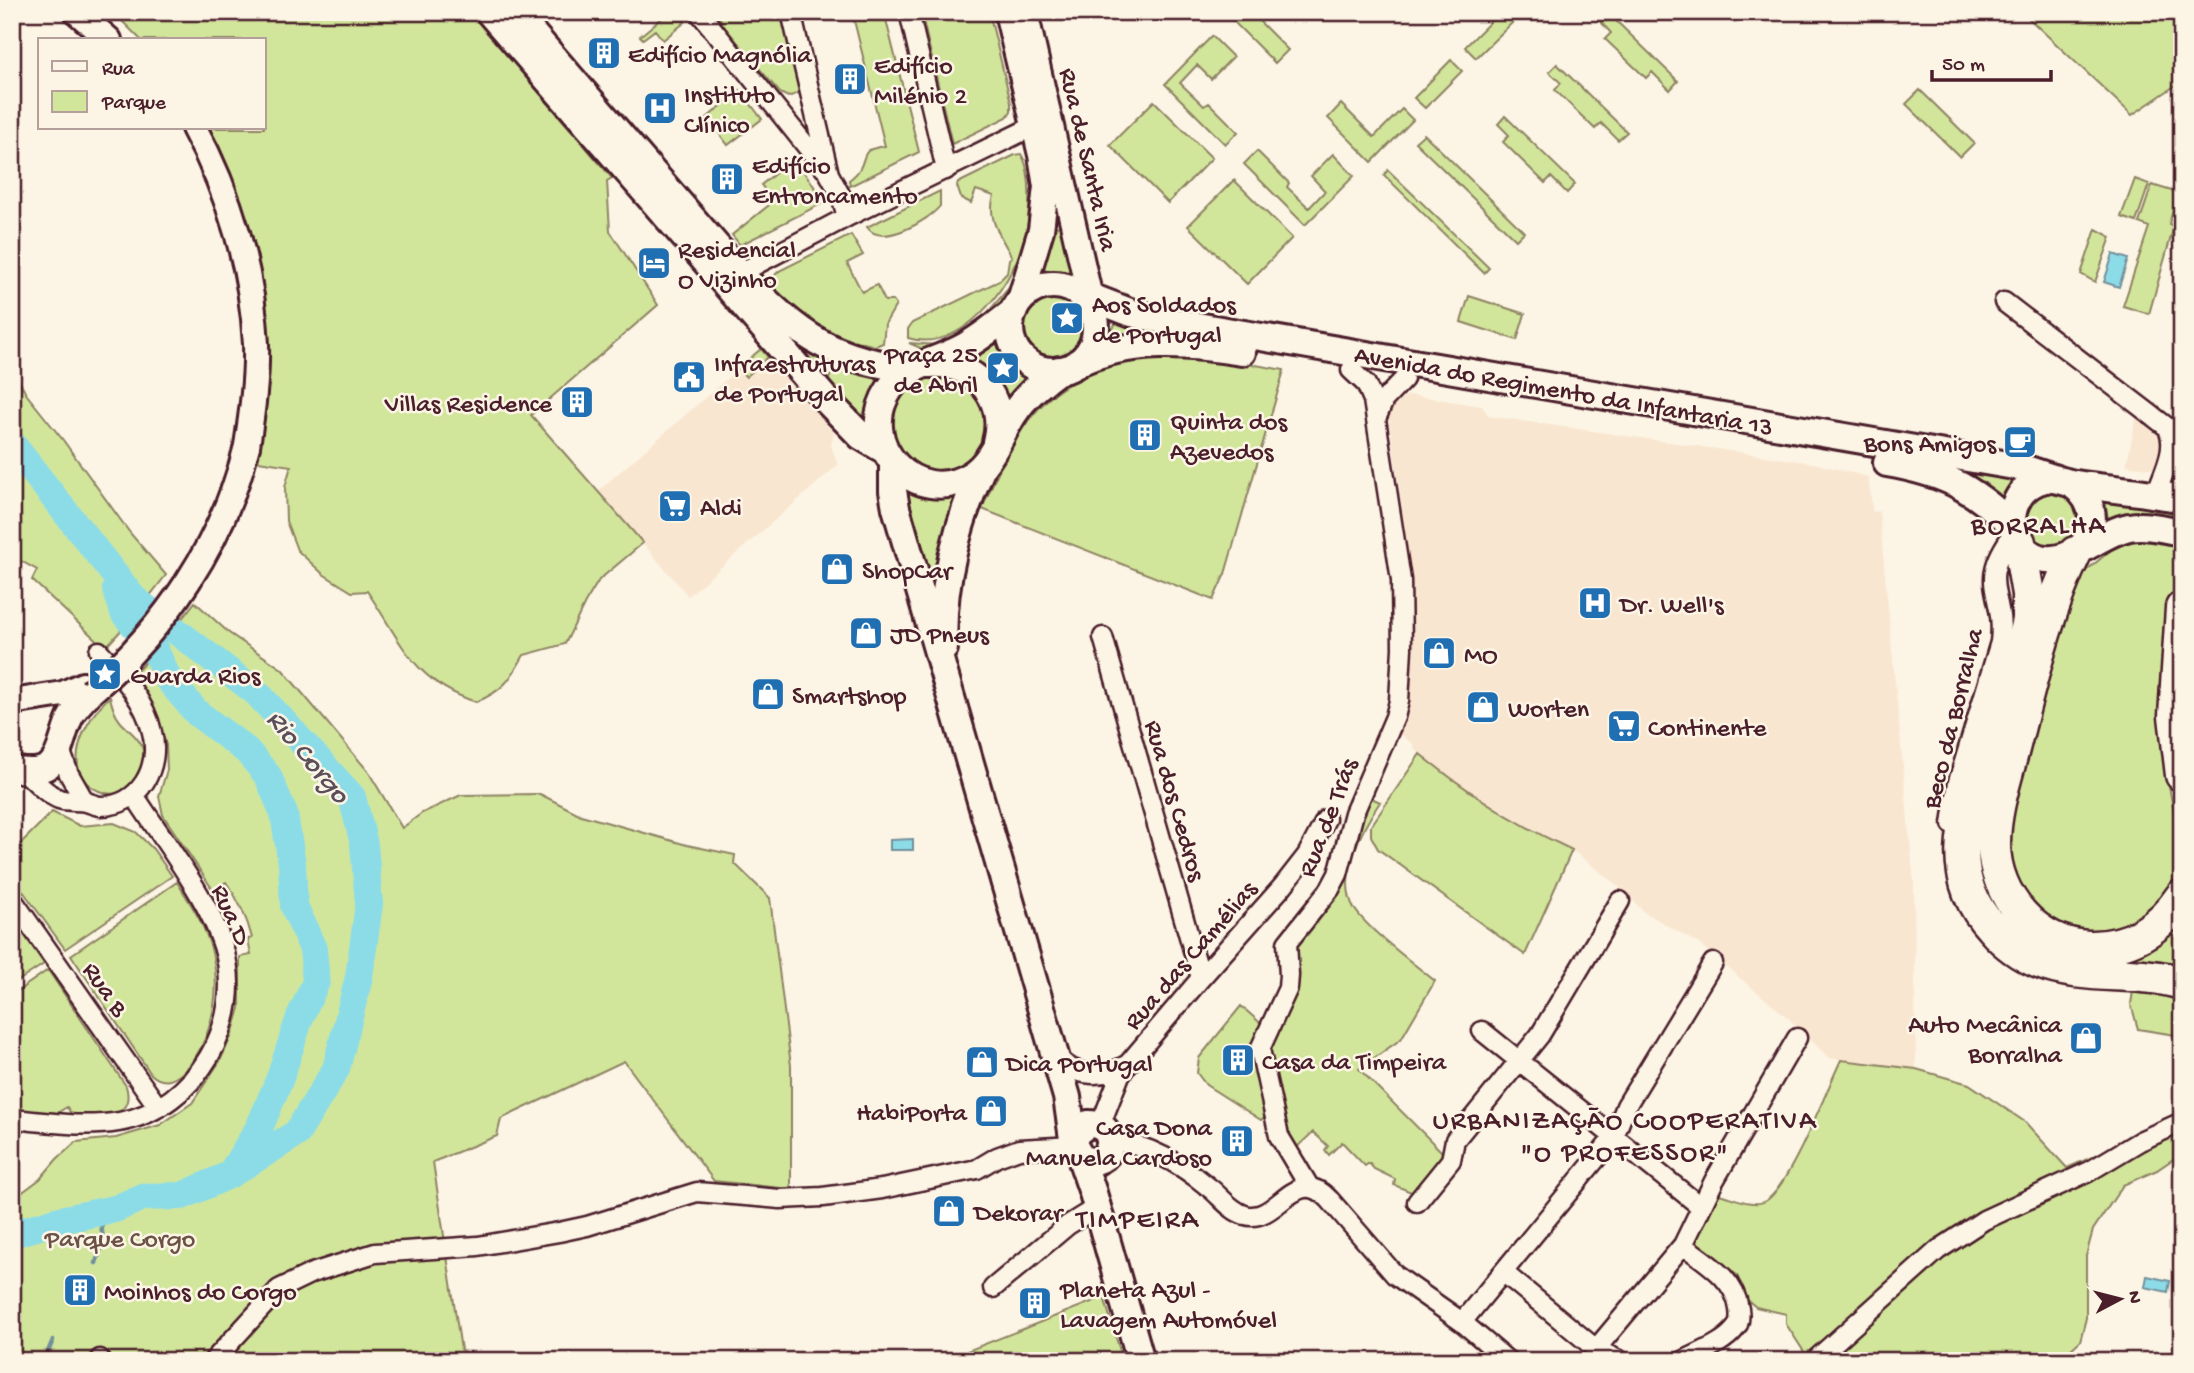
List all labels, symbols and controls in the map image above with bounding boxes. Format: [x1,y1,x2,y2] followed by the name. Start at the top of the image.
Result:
[585,34,623,72] building icon: Edifício Magnólia
[38,38,266,130] legend
[1932,38,2050,82] scale bar
[628,42,813,73] place label: Edifício Magnólia
[874,53,967,114] place label: Edifício Milénio 2
[1942,54,1985,79] text: 50 m
[102,58,136,83] text: Rua
[831,60,869,98] building icon: Edifício Milénio 2
[1050,66,1122,256] street label: Rua de Santa Iria
[684,82,775,143] place label: Instituto Clínico
[641,89,679,127] hospital icon: Instituto Clínico
[101,92,167,117] text: Parque
[752,153,918,214] place label: Edifício Entroncamento
[708,160,746,198] building icon: Edifício Entroncamento
[678,237,796,298] place label: Residencial O Vizinho
[635,244,673,282] hotel icon: Residencial O Vizinho
[1092,292,1237,353] place label: Aos Soldados de Portugal
[1048,299,1086,337] place icon: Aos Soldados de Portugal
[1351,341,1775,446] street label: Avenida do Regimento da Infantaria 13
[883,342,978,403] place label: Praça 25 de Abril
[984,349,1022,387] place icon: Praça 25 de Abril
[714,351,877,412] place label: Infraestruturas de Portugal
[670,358,708,396] public building icon: Infraestruturas de Portugal
[558,383,596,421] building icon: Villas Residence
[384,391,553,422] place label: Villas Residence
[1170,409,1289,470] place label: Quinta dos Azevedos
[1126,416,1164,454] building icon: Quinta dos Azevedos
[2001,423,2039,461] cafe icon: Bons Amigos
[1863,431,1997,462] place label: Bons Amigos
[656,487,694,525] supermarket icon: Aldi
[700,495,742,526] place label: Aldi
[1970,511,2107,544] district label: BORRALHA
[818,550,856,588] shop icon: ShopCar
[862,558,955,589] place label: ShopCar
[1576,584,1614,622] hospital icon: Dr. Well's
[1618,592,1725,623] place label: Dr. Well's
[847,614,885,652] shop icon: JD Pneus
[890,622,990,653] place label: JD Pneus
[1918,624,1993,813] street label: Beco da Borralha
[1420,634,1458,672] shop icon: MO
[1464,642,1498,673] place label: MO
[86,655,124,693] place icon: Guarda Rios
[130,663,262,694] place label: Guarda Rios
[749,675,787,713] shop icon: Smartshop
[792,683,907,714] place label: Smartshop
[1464,688,1502,726] shop icon: Worten
[1508,696,1590,727] place label: Worten
[258,704,356,813] water label: Rio Corgo
[1605,707,1643,745] supermarket icon: Continente
[1648,715,1767,746] place label: Continente
[1135,717,1211,887] street label: Rua dos Cedros
[1293,754,1367,882] street label: Rua de Trás
[1119,875,1267,1038] street label: Rua das Camélias
[202,881,256,951] street label: Rua D
[73,957,134,1025] street label: Rua B
[1908,1012,2064,1073] place label: Auto Mecânica Borralha
[2067,1019,2105,1057] shop icon: Auto Mecânica Borralha
[1219,1041,1257,1079] building icon: Casa da Timpeira
[963,1043,1001,1081] shop icon: Dica Portugal
[1262,1049,1448,1080] place label: Casa da Timpeira
[1004,1051,1153,1082] place label: Dica Portugal
[972,1092,1010,1130] shop icon: HabiPorta
[856,1100,969,1131] place label: HabiPorta
[1432,1106,1818,1171] district label: URBANIZAÇÃO COOPERATIVA "O PROFESSOR"
[1026,1115,1214,1176] place label: Casa Dona Manuela Cardoso
[1218,1122,1256,1160] building icon: Casa Dona Manuela Cardoso
[930,1192,968,1230] shop icon: Dekorar
[972,1200,1065,1231] place label: Dekorar
[1074,1205,1200,1238] district label: TIMPEIRA
[44,1226,195,1257] park label: Parque Corgo
[2086,1264,2156,1334] north arrow
[61,1271,99,1309] building icon: Moinhos do Corgo
[1059,1277,1277,1338] place label: Planeta Azul - Lavagem Automóvel
[104,1279,297,1310] place label: Moinhos do Corgo
[1016,1284,1054,1322] building icon: Planeta Azul - Lavagem Automóvel
[2121,1290,2146,1305] text: N

